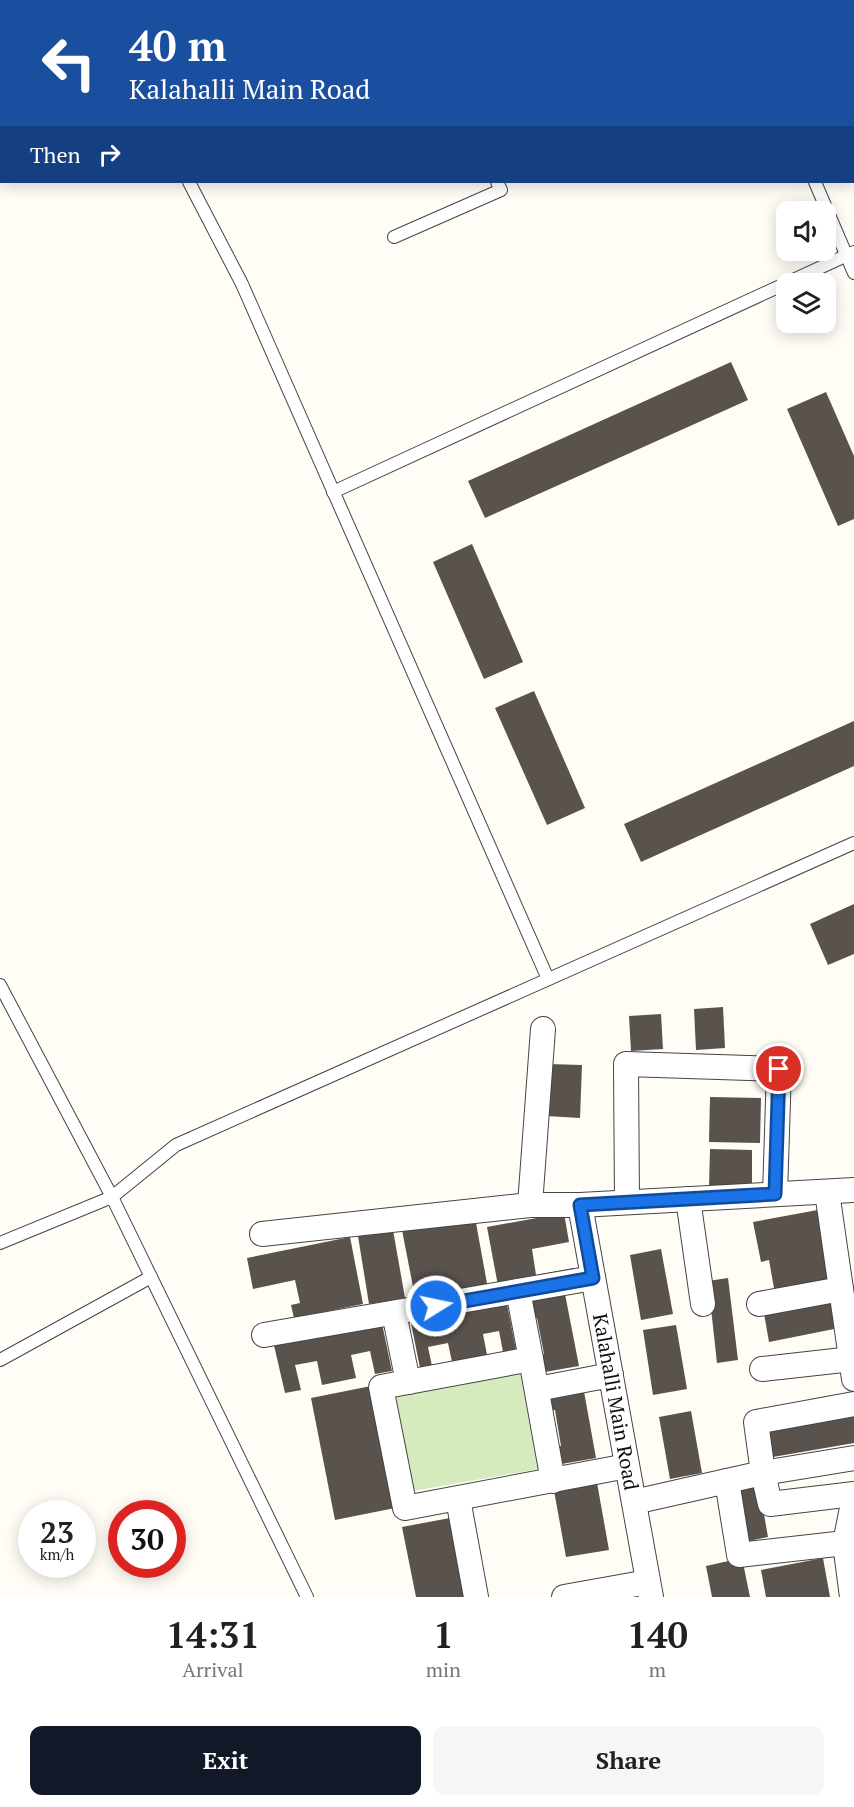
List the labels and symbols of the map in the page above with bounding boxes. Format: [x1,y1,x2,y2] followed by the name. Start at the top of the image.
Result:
[753,1043,804,1094] pin
[404,1274,468,1338] position arrow
[587,1311,645,1492] street label: Kalahalli Main Road
[108,1500,186,1578] speed limit sign: 30

